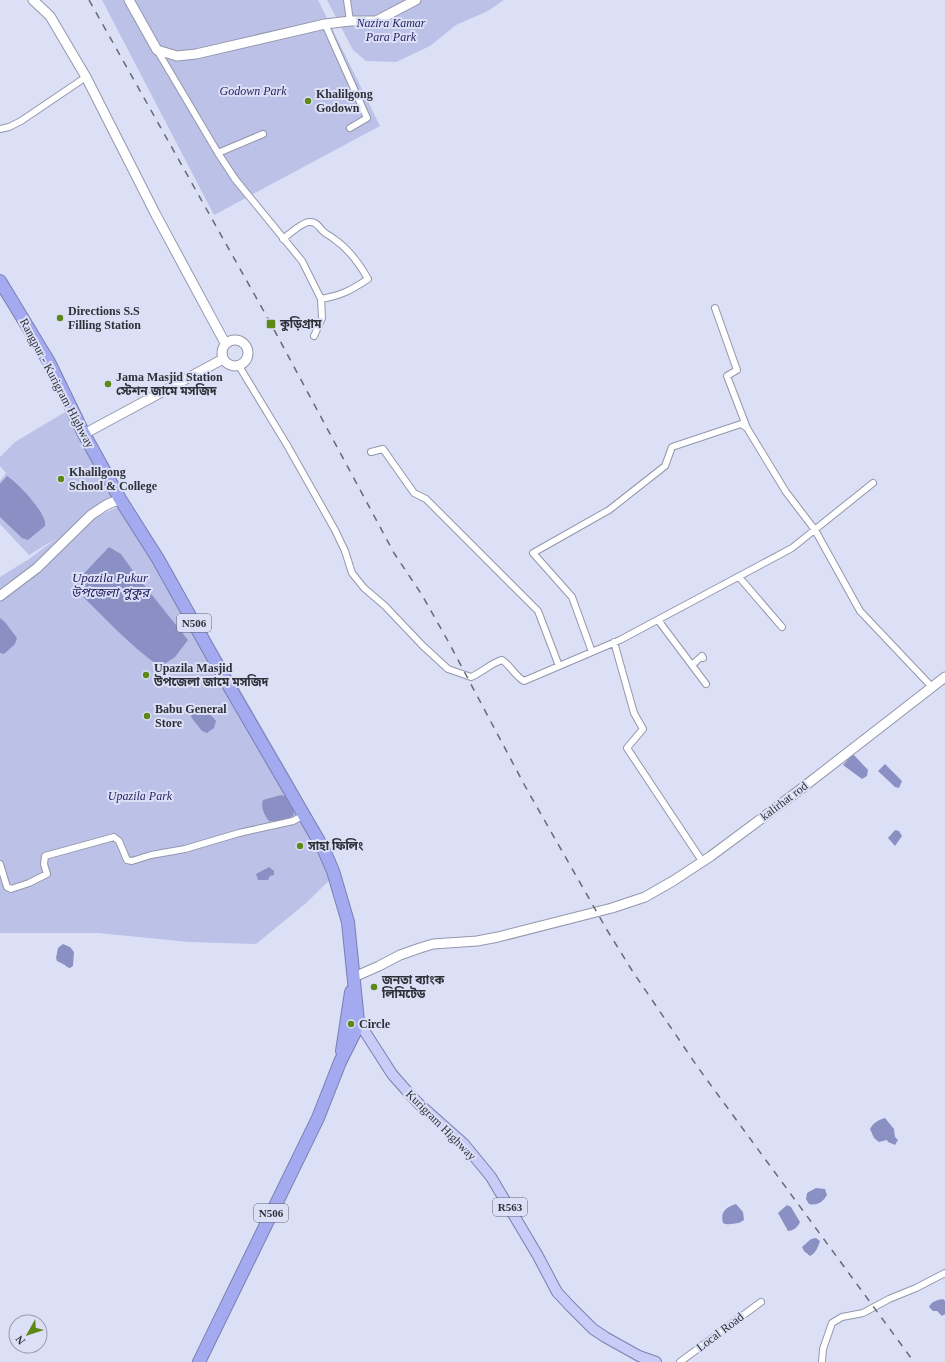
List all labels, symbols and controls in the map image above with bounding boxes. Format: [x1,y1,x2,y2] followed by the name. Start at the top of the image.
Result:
[355,16,426,44] park label: Nazira Kamar Para Park
[220,84,287,98] park label: Godown Park
[316,87,373,115] place label: Khalilgong Godown
[303,96,313,106] marker: Khalilgong Godown
[68,304,141,332] place label: Directions S.S Filling Station
[55,313,65,323] marker: Directions S.S Filling Station
[17,316,97,450] street label: Rangpur - Kurigram Highway
[279,316,322,332] place label: কুড়িগ্রাম
[265,318,277,330] marker: কুড়িগ্রাম
[116,370,223,398] place label: Jama Masjid Station স্টেশন জামে মসজিদ
[103,379,113,389] marker: Jama Masjid Station স্টেশন জামে মসজিদ
[69,465,158,493] place label: Khalilgong School & College
[56,474,66,484] marker: Khalilgong School & College
[71,570,151,600] water label: Upazila Pukur উপজেলা পুকুর
[177,614,211,632] road number: N506
[153,661,269,689] place label: Upazila Masjid উপজেলা জামে মসজিদ
[141,670,151,680] marker: Upazila Masjid উপজেলা জামে মসজিদ
[155,702,227,730] place label: Babu General Store
[142,711,152,721] marker: Babu General Store
[758,779,810,823] street label: kalirhat rod
[108,789,173,803] park label: Upazila Park
[307,838,364,853] place label: সাহা ফিলিং
[295,841,305,851] marker: সাহা ফিলিং
[381,973,445,1001] place label: জনতা ব্যাংক লিমিটেড
[369,982,379,992] marker: জনতা ব্যাংক লিমিটেড
[359,1017,391,1031] place label: Circle
[346,1019,356,1029] marker: Circle
[403,1087,479,1163] street label: Kurigram Highway
[493,1198,527,1216] road number: R563
[254,1204,288,1222] road number: N506
[694,1310,746,1354] street label: Local Road
[8,1314,48,1354] north arrow
[13,1333,27,1347] text: N

